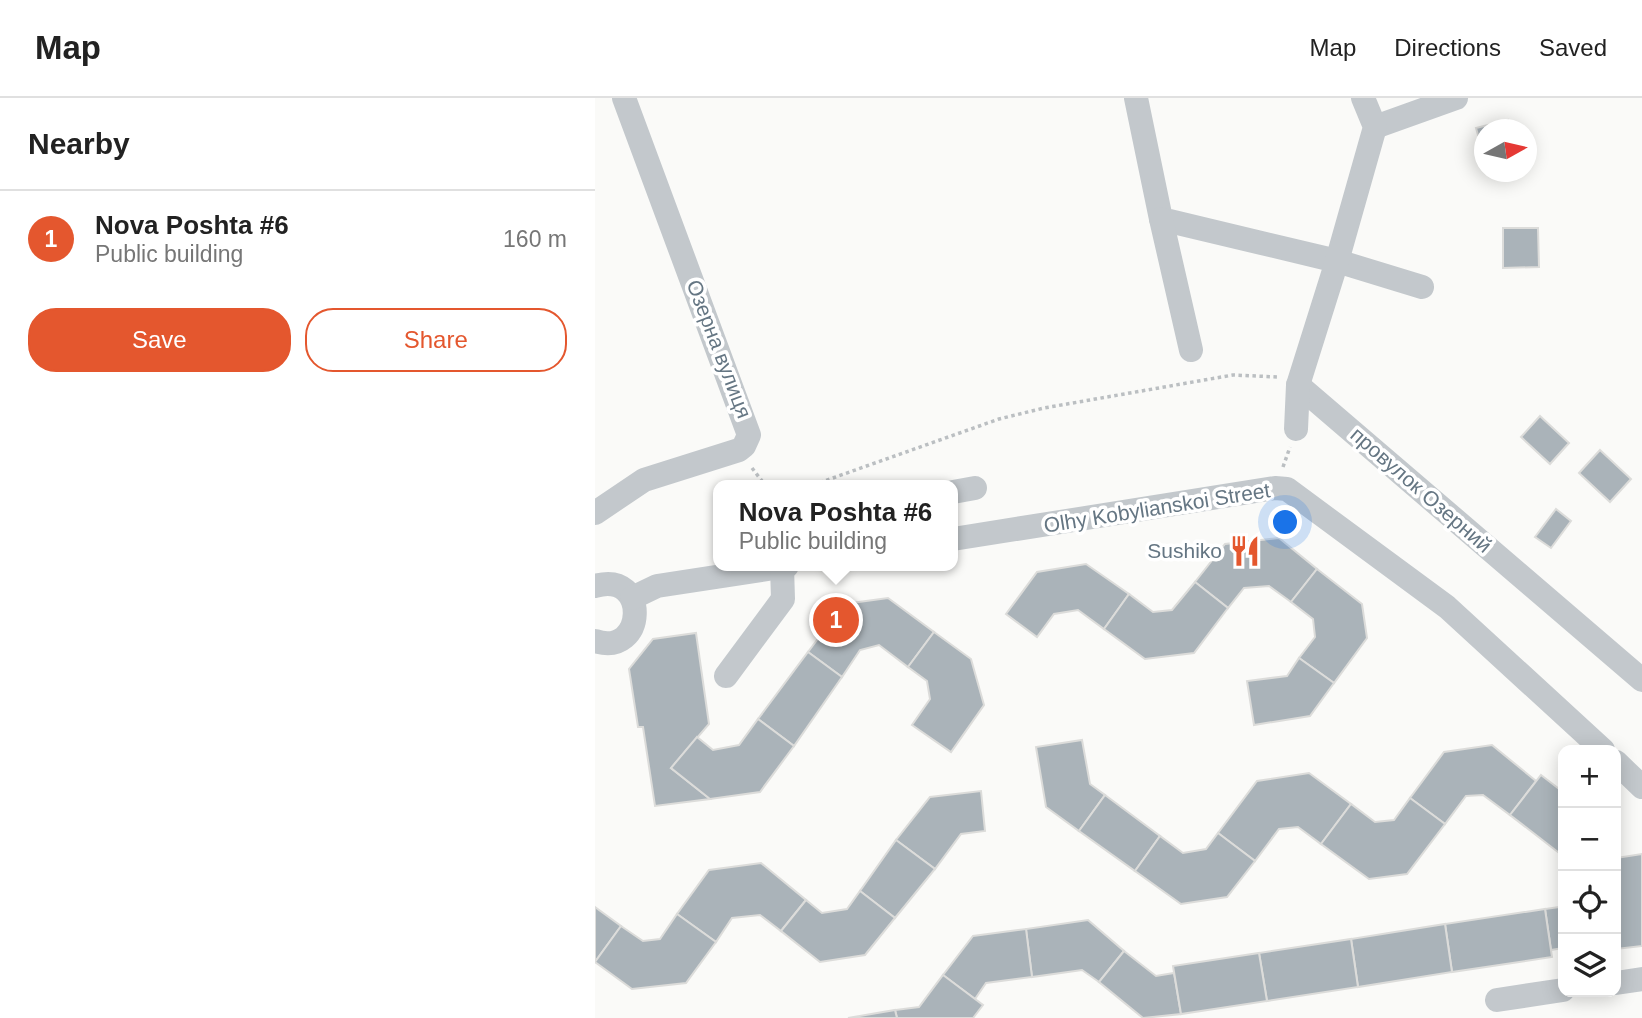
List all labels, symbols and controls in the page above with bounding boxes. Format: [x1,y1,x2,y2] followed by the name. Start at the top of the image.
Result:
[35,29,101,66] text: Map
[1310,34,1356,61] text: Map
[1394,34,1501,61] text: Directions
[1539,34,1607,61] text: Saved
[1474,119,1537,182] north arrow
[28,127,130,160] text: Nearby
[95,210,289,240] text: Nova Poshta #6
[45,226,57,252] text: 1
[503,226,567,252] text: 160 m
[95,241,243,267] text: Public building
[683,276,756,421] street label: Озерна вулиця
[28,308,291,372] button: Save
[305,308,567,372] button: Share
[1346,422,1496,557] street label: провулок Озерний
[1042,478,1272,537] street label: Olhy Kobylianskoi Street
[713,480,958,571] popup
[739,497,932,527] text: Nova Poshta #6
[1268,505,1302,539] your location
[739,528,887,554] text: Public building
[1228,534,1262,568] restaurant icon: Sushiko
[1147,539,1222,562] place label: Sushiko
[813,594,859,646] pin: 1
[1558,745,1621,997] map controls
[1558,745,1621,808] button: +
[1558,808,1621,871] button: −
[1558,871,1621,934] button: locate
[1558,934,1621,997] button: layers

